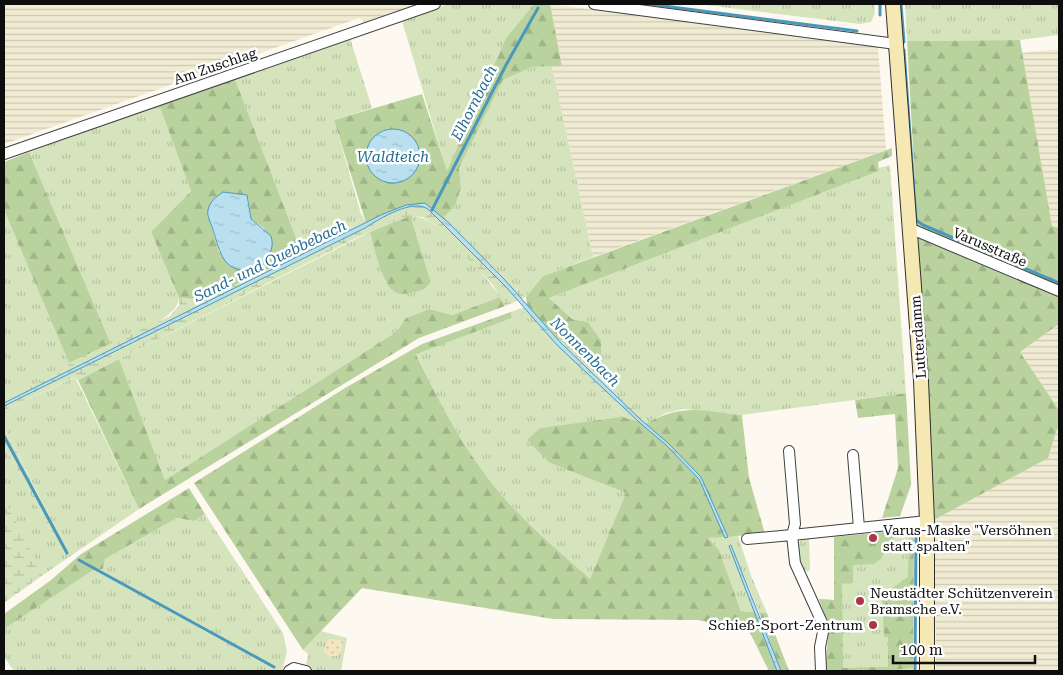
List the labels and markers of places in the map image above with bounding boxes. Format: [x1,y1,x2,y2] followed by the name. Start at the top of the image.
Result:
[883,522,1052,554] place label: Varus-Maske "Versöhnen statt spalten"
[867,532,879,544] marker: Varus-Maske "Versöhnen statt spalten"
[870,585,1053,617] place label: Neustädter Schützenverein Bramsche e.V.
[854,595,866,607] marker: Neustädter Schützenverein Bramsche e.V.
[709,617,863,633] place label: Schieß-Sport-Zentrum
[867,619,879,631] marker: Schieß-Sport-Zentrum

